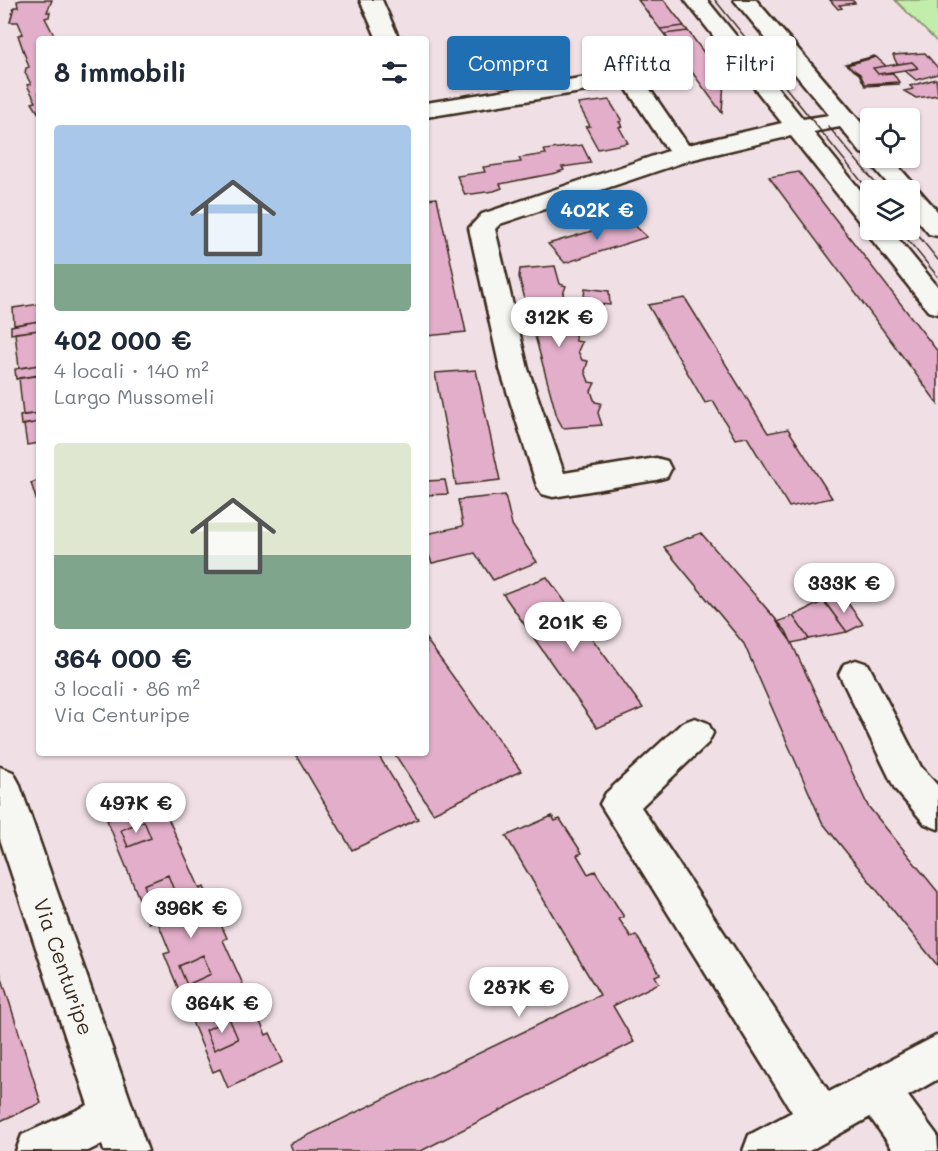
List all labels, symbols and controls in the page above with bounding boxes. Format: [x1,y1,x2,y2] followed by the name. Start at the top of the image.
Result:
[447,36,570,90] chip: Compra
[582,36,693,90] chip: Affitta
[705,36,796,90] chip: Filtri
[54,55,186,89] text: 8 immobili
[378,56,411,89] icon: filters
[860,108,920,240] map controls
[860,108,920,168] button: locate
[179,164,287,272] icon: home
[860,180,920,240] button: layers
[548,190,646,241] pin: 402K €
[560,196,634,222] text: 402K €
[510,297,608,348] pin: 312K €
[525,303,593,329] text: 312K €
[54,323,192,357] text: 402 000 €
[54,357,209,383] text: 4 locali · 140 m²
[54,383,215,409] text: Largo Mussomeli
[179,482,287,590] icon: home
[795,563,893,614] pin: 333K €
[808,569,880,595] text: 333K €
[524,602,622,653] pin: 201K €
[538,608,608,634] text: 201K €
[54,641,192,675] text: 364 000 €
[54,675,200,701] text: 3 locali · 86 m²
[54,701,190,727] text: Via Centuripe
[87,783,185,834] pin: 497K €
[100,789,172,815] text: 497K €
[142,888,240,939] pin: 396K €
[155,894,227,920] text: 396K €
[28,895,100,1039] street label: Via Centuripe
[470,967,568,1018] pin: 287K €
[483,973,555,999] text: 287K €
[173,983,271,1034] pin: 364K €
[185,989,259,1015] text: 364K €

